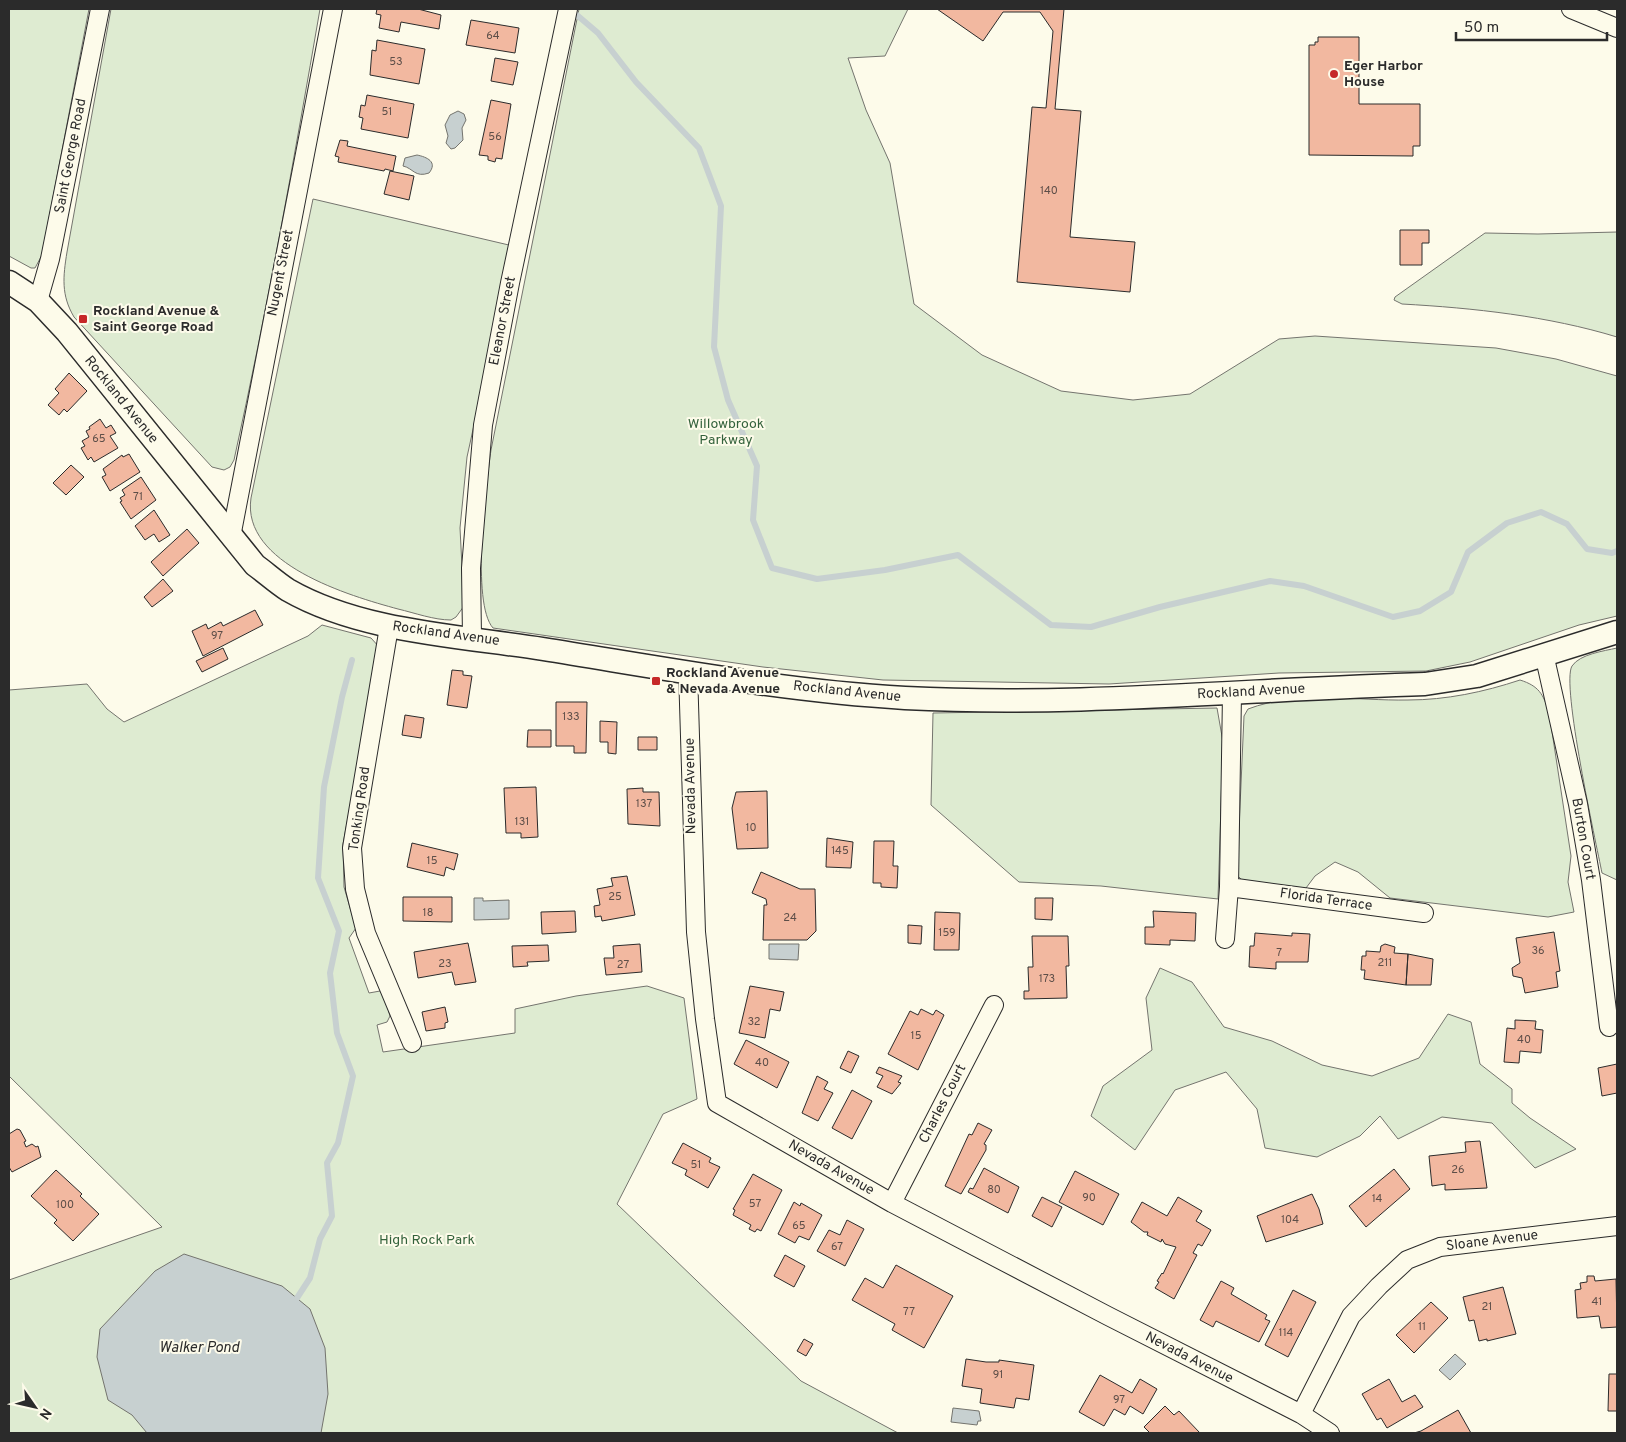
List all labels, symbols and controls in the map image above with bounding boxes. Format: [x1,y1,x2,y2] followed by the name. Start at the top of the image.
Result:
[1456,10,1607,42] scale bar
[1464,19,1499,38] text: 50 m
[486,29,500,43] house number: 64
[389,55,403,69] house number: 53
[1344,58,1423,91] place label: Eger Harbor House
[1328,68,1340,80] marker: Eger Harbor House
[52,97,90,215] street label: Saint George Road
[382,105,392,119] house number: 51
[488,130,502,144] house number: 56
[1040,184,1058,198] house number: 140
[264,228,298,318] street label: Nugent Street
[486,275,520,367] street label: Eleanor Street
[93,303,219,336] place label: Rockland Avenue & Saint George Road
[77,313,89,325] marker: Rockland Avenue & Saint George Road
[80,353,162,447] street label: Rockland Avenue
[688,416,764,449] park label: Willowbrook Parkway
[92,432,106,446] house number: 65
[133,490,143,504] house number: 71
[391,618,501,650] street label: Rockland Avenue
[211,629,223,643] house number: 97
[666,665,780,698] place label: Rockland Avenue & Nevada Avenue
[650,675,662,687] marker: Rockland Avenue & Nevada Avenue
[792,678,902,706] street label: Rockland Avenue
[1197,681,1305,703] street label: Rockland Avenue
[562,710,580,724] house number: 133
[682,738,700,834] street label: Nevada Avenue
[346,766,374,852] street label: Tonking Road
[636,797,652,811] house number: 137
[1567,797,1599,881] street label: Burton Court
[515,815,529,829] house number: 131
[745,821,757,835] house number: 10
[831,844,849,858] house number: 145
[427,854,438,868] house number: 15
[1279,885,1373,915] street label: Florida Terrace
[608,890,622,904] house number: 25
[423,906,433,920] house number: 18
[783,911,797,925] house number: 24
[938,926,956,940] house number: 159
[1531,944,1545,958] house number: 36
[1276,946,1282,960] house number: 7
[1378,956,1392,970] house number: 211
[438,957,452,971] house number: 23
[617,958,629,972] house number: 27
[1039,972,1055,986] house number: 173
[747,1015,761,1029] house number: 32
[911,1029,922,1043] house number: 15
[1517,1033,1531,1047] house number: 40
[755,1056,769,1070] house number: 40
[916,1062,970,1146] street label: Charles Court
[785,1137,877,1199] street label: Nevada Avenue
[691,1158,701,1172] house number: 51
[1451,1163,1465,1177] house number: 26
[987,1183,1001,1197] house number: 80
[1082,1191,1096,1205] house number: 90
[1372,1192,1383,1206] house number: 14
[749,1197,761,1211] house number: 57
[56,1198,74,1212] house number: 100
[1281,1213,1299,1227] house number: 104
[792,1219,806,1233] house number: 65
[1445,1227,1539,1255] street label: Sloane Avenue
[379,1232,475,1249] park label: High Rock Park
[831,1240,843,1254] house number: 67
[1592,1295,1602,1309] house number: 41
[1482,1300,1492,1314] house number: 21
[903,1305,915,1319] house number: 77
[1418,1320,1426,1334] house number: 11
[1279,1326,1294,1340] house number: 114
[1142,1329,1236,1387] street label: Nevada Avenue
[159,1339,240,1358] water label: Walker Pond
[993,1368,1003,1382] house number: 91
[10,1382,60,1432] north arrow
[1113,1393,1125,1407] house number: 97
[35,1405,54,1422] text: N

